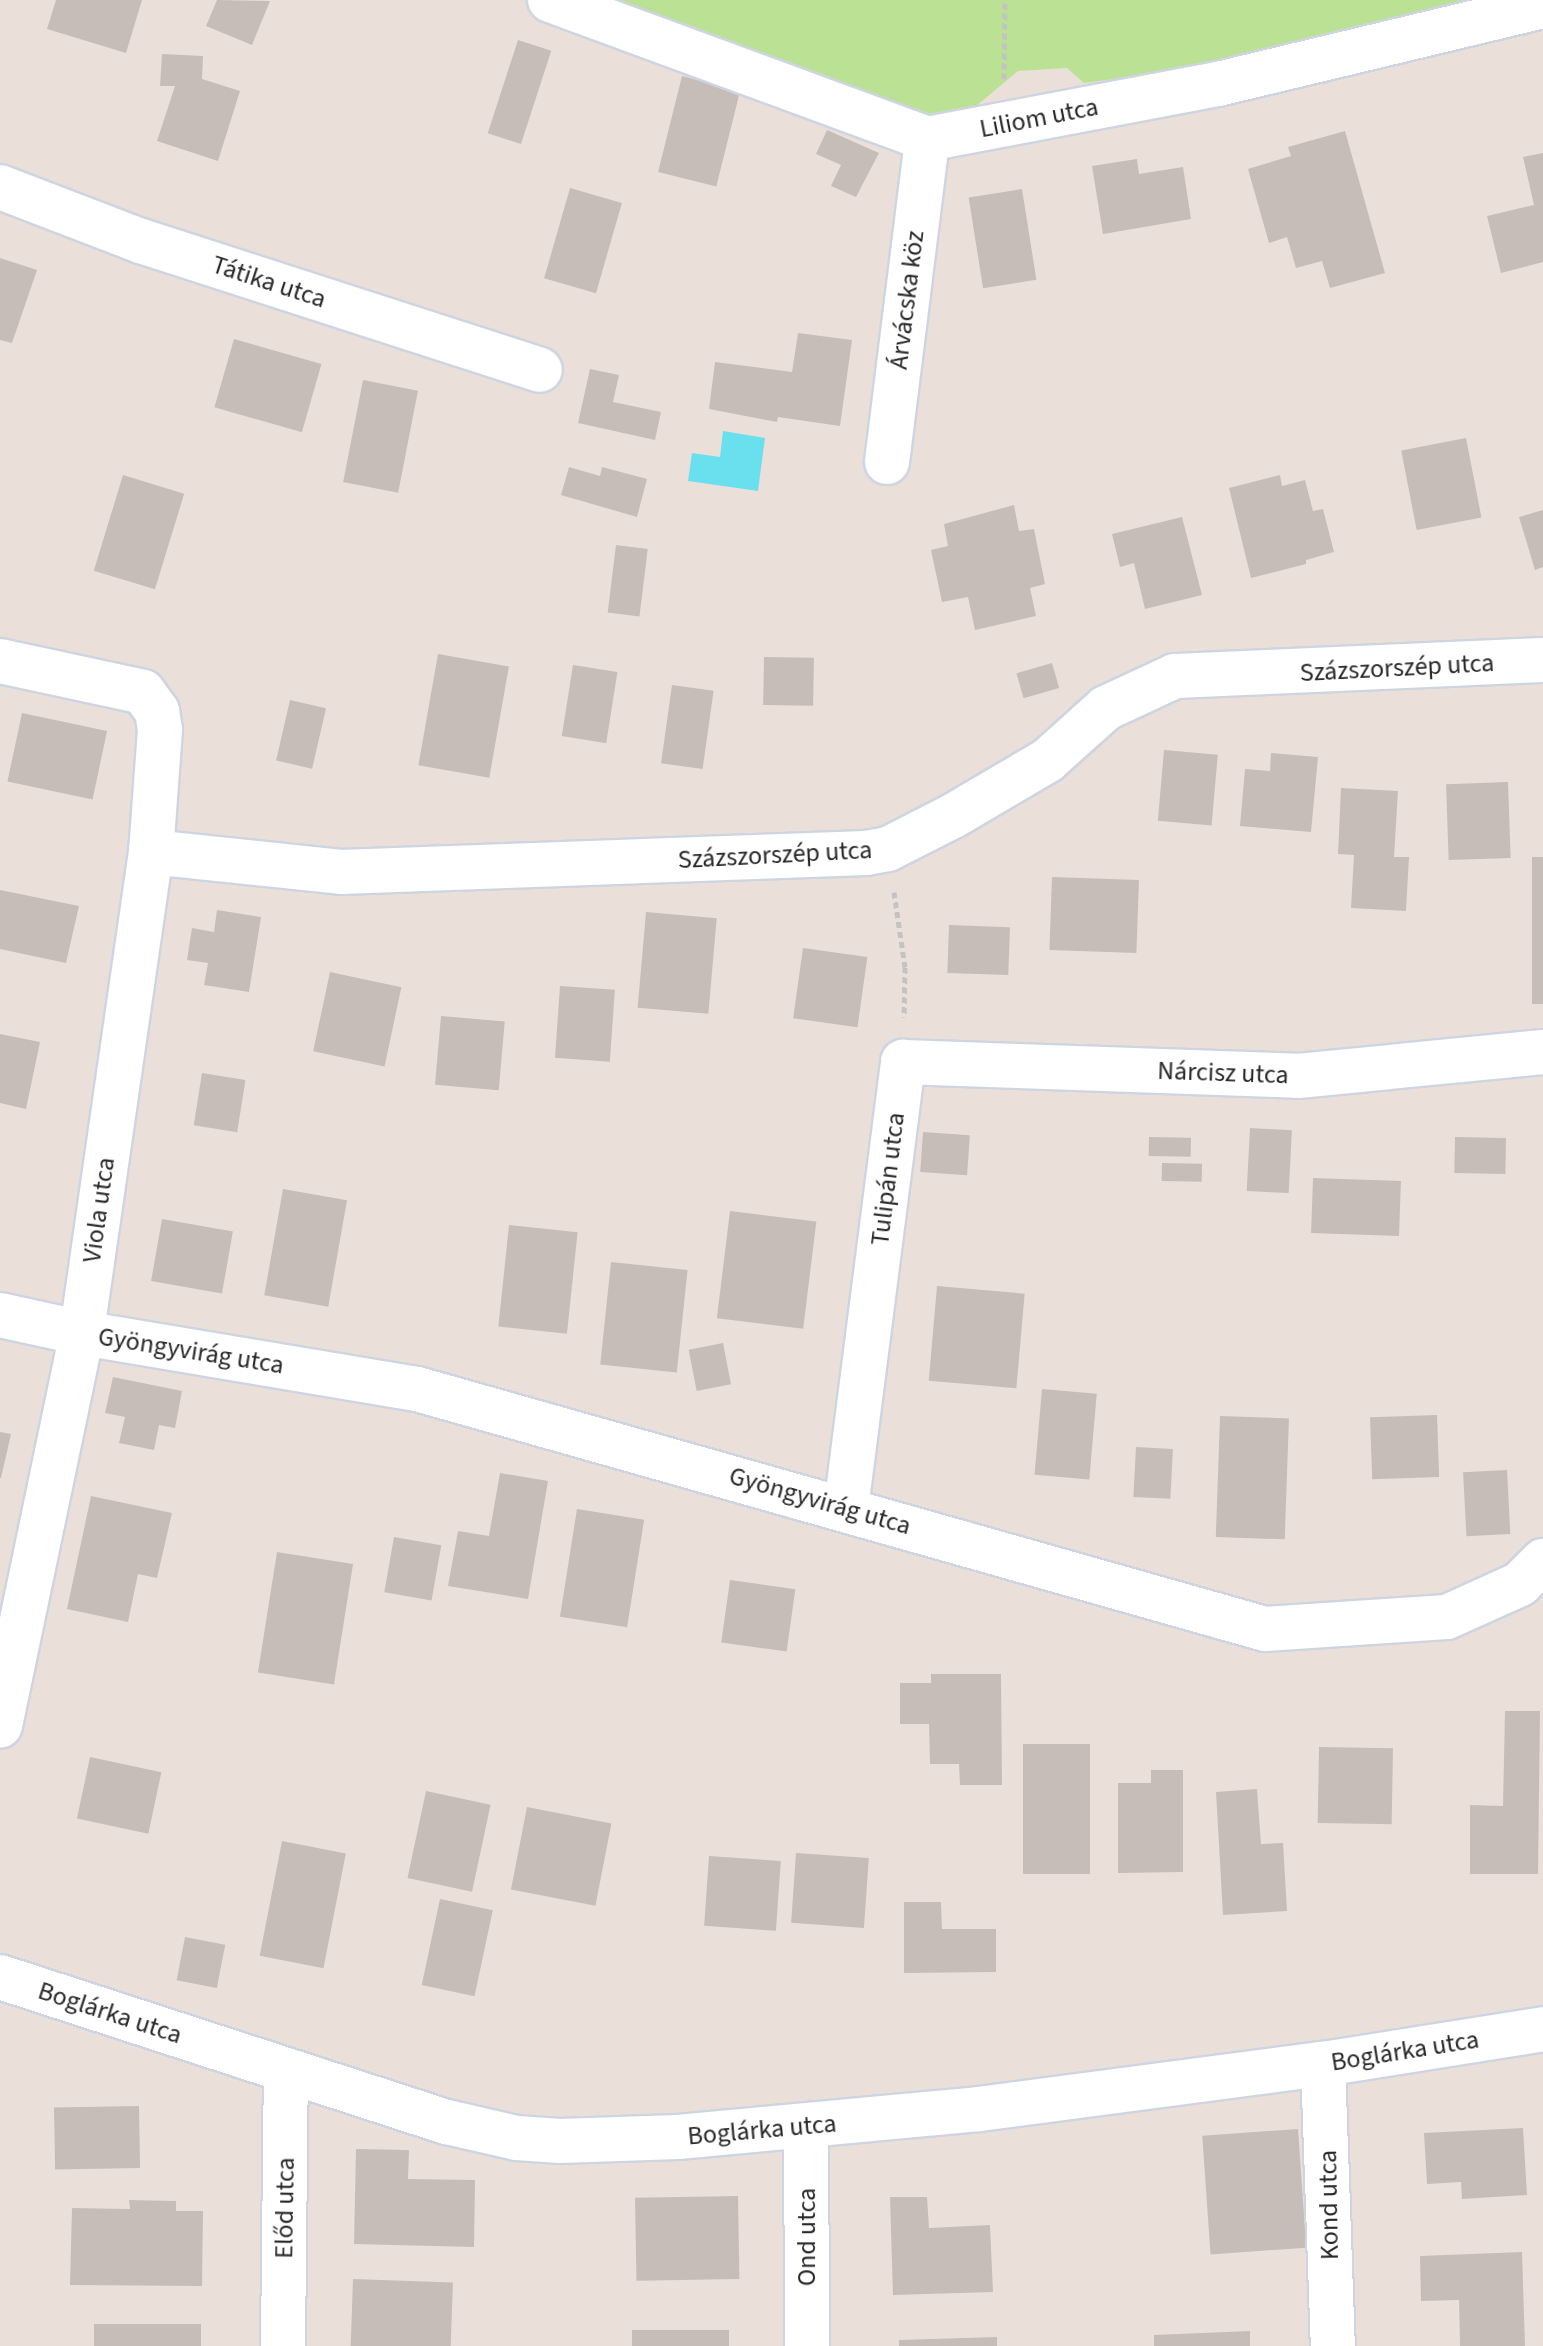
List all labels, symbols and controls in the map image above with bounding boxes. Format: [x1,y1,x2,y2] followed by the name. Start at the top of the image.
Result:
[977,91,1101,145] street label: Liliom utca
[883,229,931,371] street label: Árvácska köz
[208,249,330,315] street label: Tátika utca
[1299,647,1495,689] street label: Százszorszép utca
[677,834,873,876] street label: Százszorszép utca
[1157,1055,1289,1091] street label: Nárcisz utca
[864,1111,912,1247] street label: Tulipán utca
[76,1155,122,1265] street label: Viola utca
[96,1321,286,1381] street label: Gyöngyvirág utca
[725,1460,915,1542] street label: Gyöngyvirág utca
[34,1975,186,2051] street label: Boglárka utca
[1329,2024,1481,2078] street label: Boglárka utca
[686,2108,838,2152] street label: Boglárka utca
[1312,2150,1346,2260] street label: Kond utca
[269,2157,301,2259] street label: Előd utca
[791,2188,823,2286] street label: Ond utca

